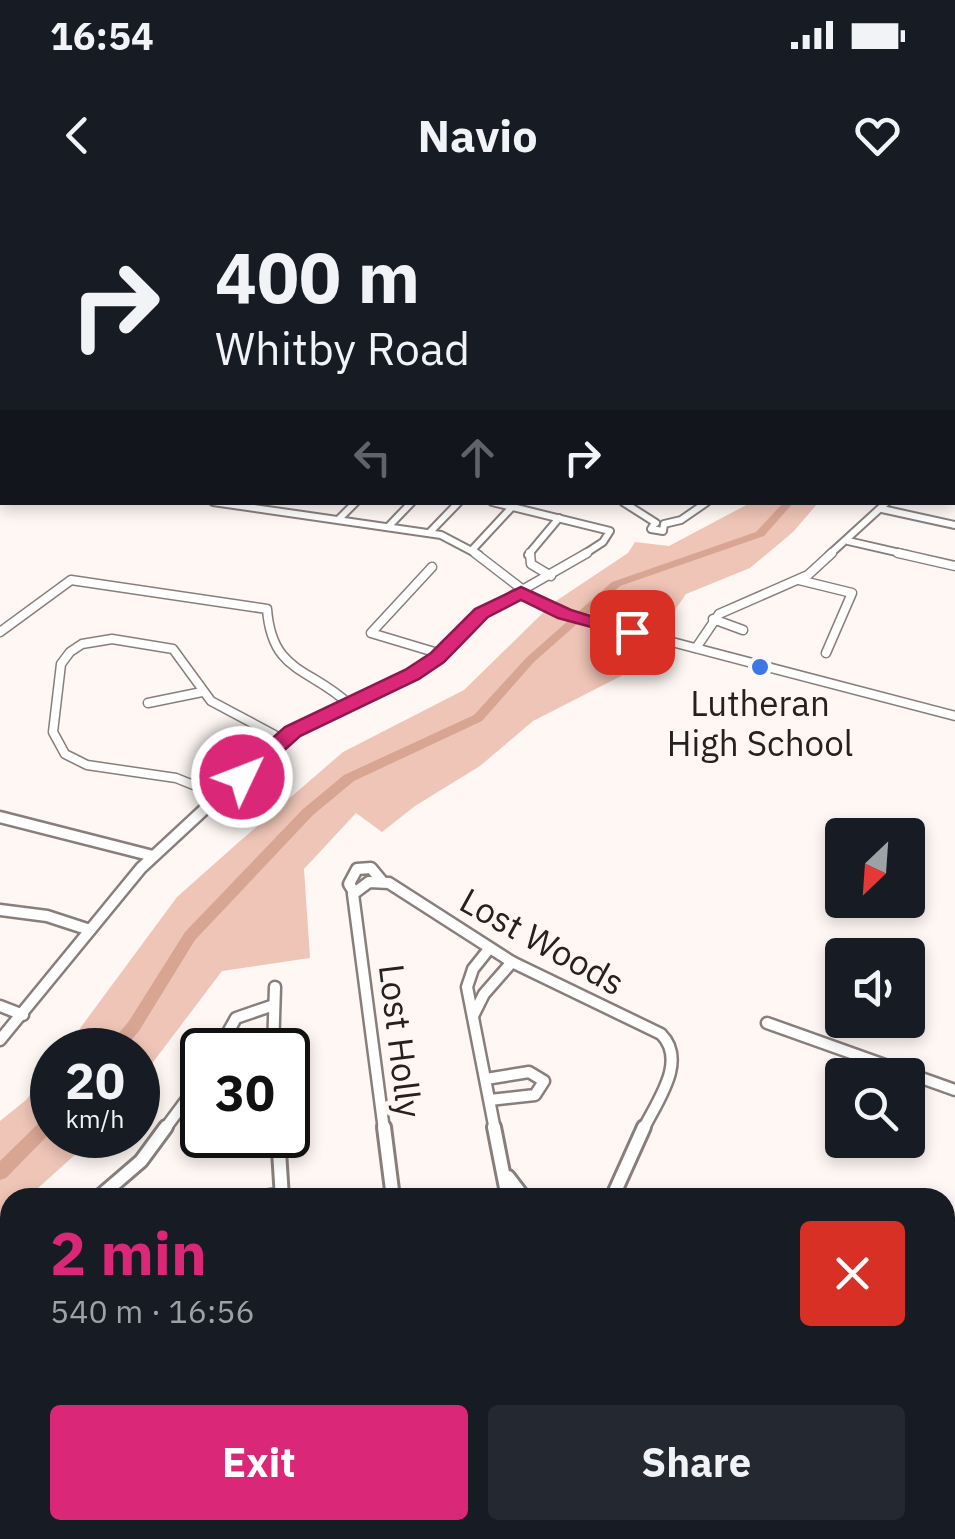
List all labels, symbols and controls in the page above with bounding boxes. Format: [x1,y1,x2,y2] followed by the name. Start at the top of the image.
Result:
[50,11,154,60] text: 16:54
[417,106,538,164] text: Navio
[50,108,105,163] icon: back
[850,108,905,163] icon: heart
[215,231,420,322] text: 400 m
[50,240,180,370] icon: right
[215,319,470,377] text: Whitby Road
[345,430,400,485] icon: left
[450,430,505,485] icon: ahead
[555,430,610,485] icon: right
[590,590,675,675] pin
[605,605,660,660] icon: arrive
[749,656,771,678] marker: Lutheran High School
[667,680,853,766] place label: Lutheran High School
[190,725,294,829] position arrow
[825,818,925,918] north arrow
[825,818,925,1158] map controls
[452,877,633,1005] street label: Lost Woods
[825,938,925,1038] button: sound
[369,961,433,1120] street label: Lost Holly
[180,1028,310,1158] speed limit sign: 30
[65,1048,125,1113] text: 20
[825,1058,925,1158] button: search
[66,1102,124,1135] text: km/h
[50,1213,207,1292] text: 2 min
[800,1221,905,1326] button: close
[50,1290,255,1332] text: 540 m · 16:56
[50,1405,468,1520] button: Exit
[488,1405,905,1520] button: Share

